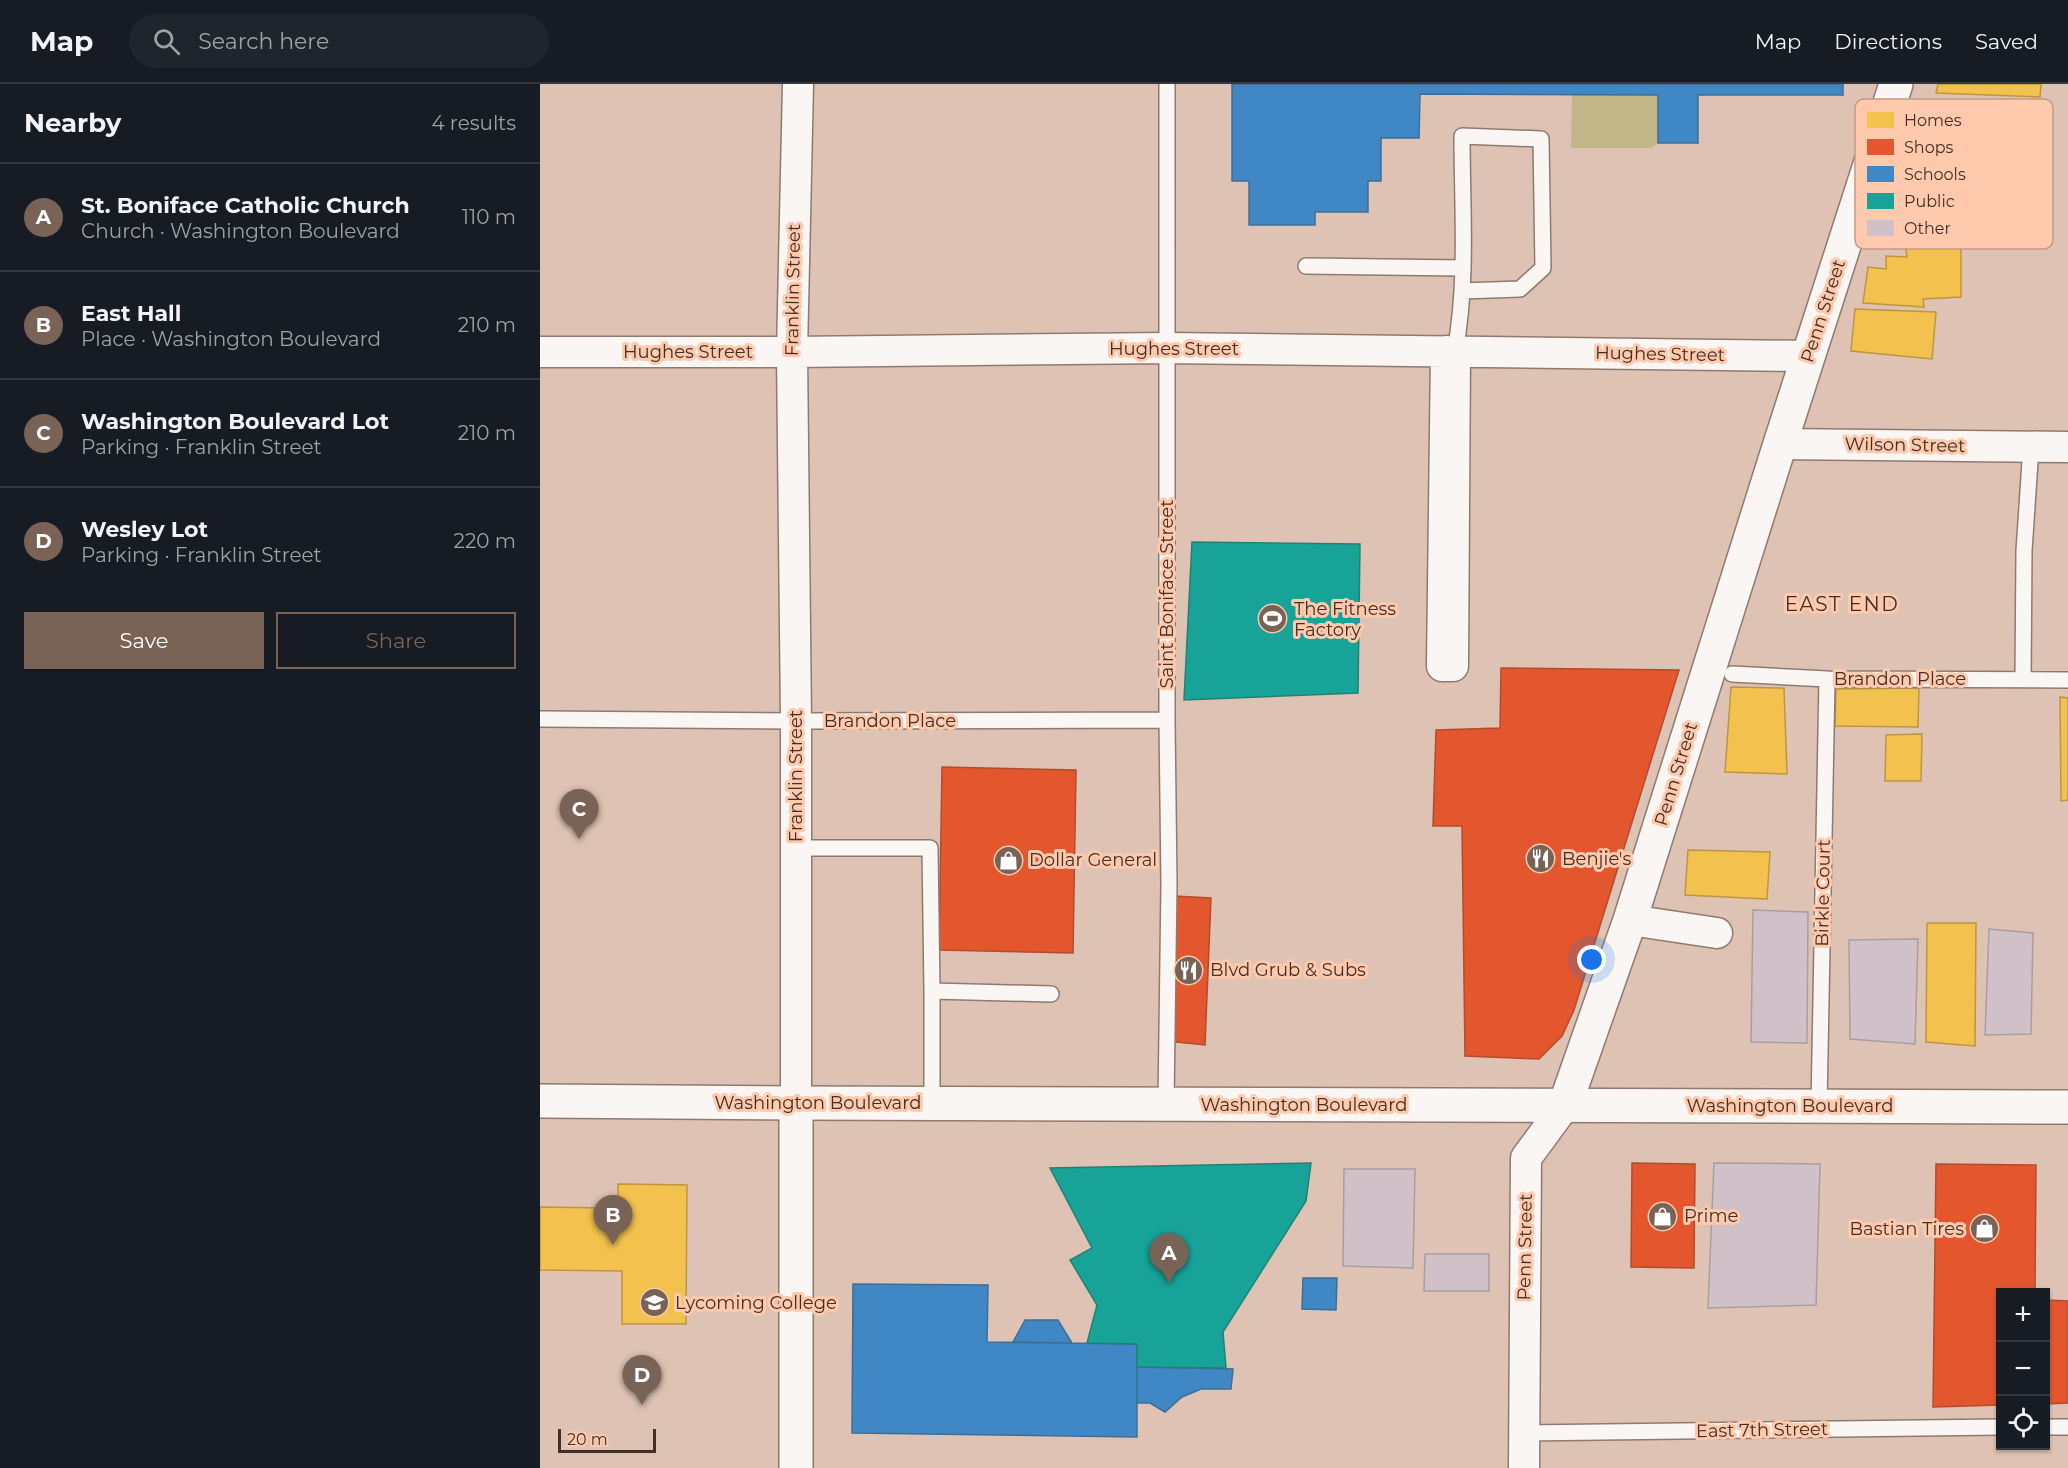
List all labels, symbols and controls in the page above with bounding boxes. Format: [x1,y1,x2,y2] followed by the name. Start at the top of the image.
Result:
[129,14,549,68] search box
[30,24,93,58] text: Map
[150,25,183,58] icon: search
[198,28,329,55] text: Search here
[1755,29,1801,54] text: Map
[1834,29,1942,54] text: Directions
[1975,29,2038,54] text: Saved
[1855,99,2053,249] legend
[24,107,121,139] text: Nearby
[431,111,516,135] text: 4 results
[1904,111,1962,130] text: Homes
[1904,138,1954,157] text: Shops
[1904,165,1966,184] text: Schools
[81,192,410,219] text: St. Boniface Catholic Church
[1904,192,1955,211] text: Public
[36,205,51,229] text: A
[462,205,516,229] text: 110 m
[81,219,400,243] text: Church · Washington Boulevard
[1904,219,1951,238] text: Other
[781,224,805,356] street label: Franklin Street
[1796,257,1850,365] street label: Penn Street
[81,300,181,327] text: East Hall
[36,313,51,337] text: B
[458,313,516,337] text: 210 m
[81,327,381,351] text: Place · Washington Boulevard
[1109,338,1239,360] street label: Hughes Street
[623,341,753,363] street label: Hughes Street
[1595,342,1725,366] street label: Hughes Street
[81,408,389,435] text: Washington Boulevard Lot
[36,421,51,445] text: C
[458,421,516,445] text: 210 m
[1844,433,1966,457] street label: Wilson Street
[81,435,322,459] text: Parking · Franklin Street
[1156,499,1178,689] street label: Saint Boniface Street
[81,516,208,543] text: Wesley Lot
[35,529,52,553] text: D
[454,529,516,553] text: 220 m
[81,543,322,567] text: Parking · Franklin Street
[1785,592,1899,616] district label: EAST END
[1294,598,1396,641] place label: The Fitness Factory
[1257,603,1289,635] sports icon: The Fitness Factory
[24,612,264,669] button: Save
[276,612,516,669] button: Share
[1834,668,1966,690] street label: Brandon Place
[785,710,807,842] street label: Franklin Street
[824,710,956,732] street label: Brandon Place
[1650,720,1702,828] street label: Penn Street
[560,790,598,839] pin: C
[1811,839,1835,947] street label: Birkle Court
[1525,843,1557,875] restaurant icon: Benjie's
[992,844,1024,876] shop icon: Dollar General
[1562,848,1631,870] place label: Benjie's
[1029,849,1157,871] place label: Dollar General
[1577,945,1606,974] your location
[1173,954,1205,986] restaurant icon: Blvd Grub & Subs
[1210,959,1366,981] place label: Blvd Grub & Subs
[715,1092,921,1114] street label: Washington Boulevard
[1201,1094,1407,1116] street label: Washington Boulevard
[1687,1095,1893,1117] street label: Washington Boulevard
[1513,1193,1537,1301] street label: Penn Street
[594,1196,632,1245] pin: B
[1647,1200,1679,1232] shop icon: Prime
[1684,1205,1739,1227] place label: Prime
[1969,1213,2001,1245] shop icon: Bastian Tires
[1850,1218,1964,1240] place label: Bastian Tires
[1150,1234,1188,1283] pin: A
[638,1287,670,1319] school or university icon: Lycoming College
[1996,1288,2050,1450] map controls
[1996,1288,2050,1342] button: +
[675,1292,837,1314] place label: Lycoming College
[1996,1342,2050,1396] button: −
[622,1356,662,1405] pin: D
[1996,1396,2050,1450] button: locate
[1696,1418,1828,1442] street label: East 7th Street
[558,1426,656,1454] scale bar
[567,1430,608,1449] text: 20 m

